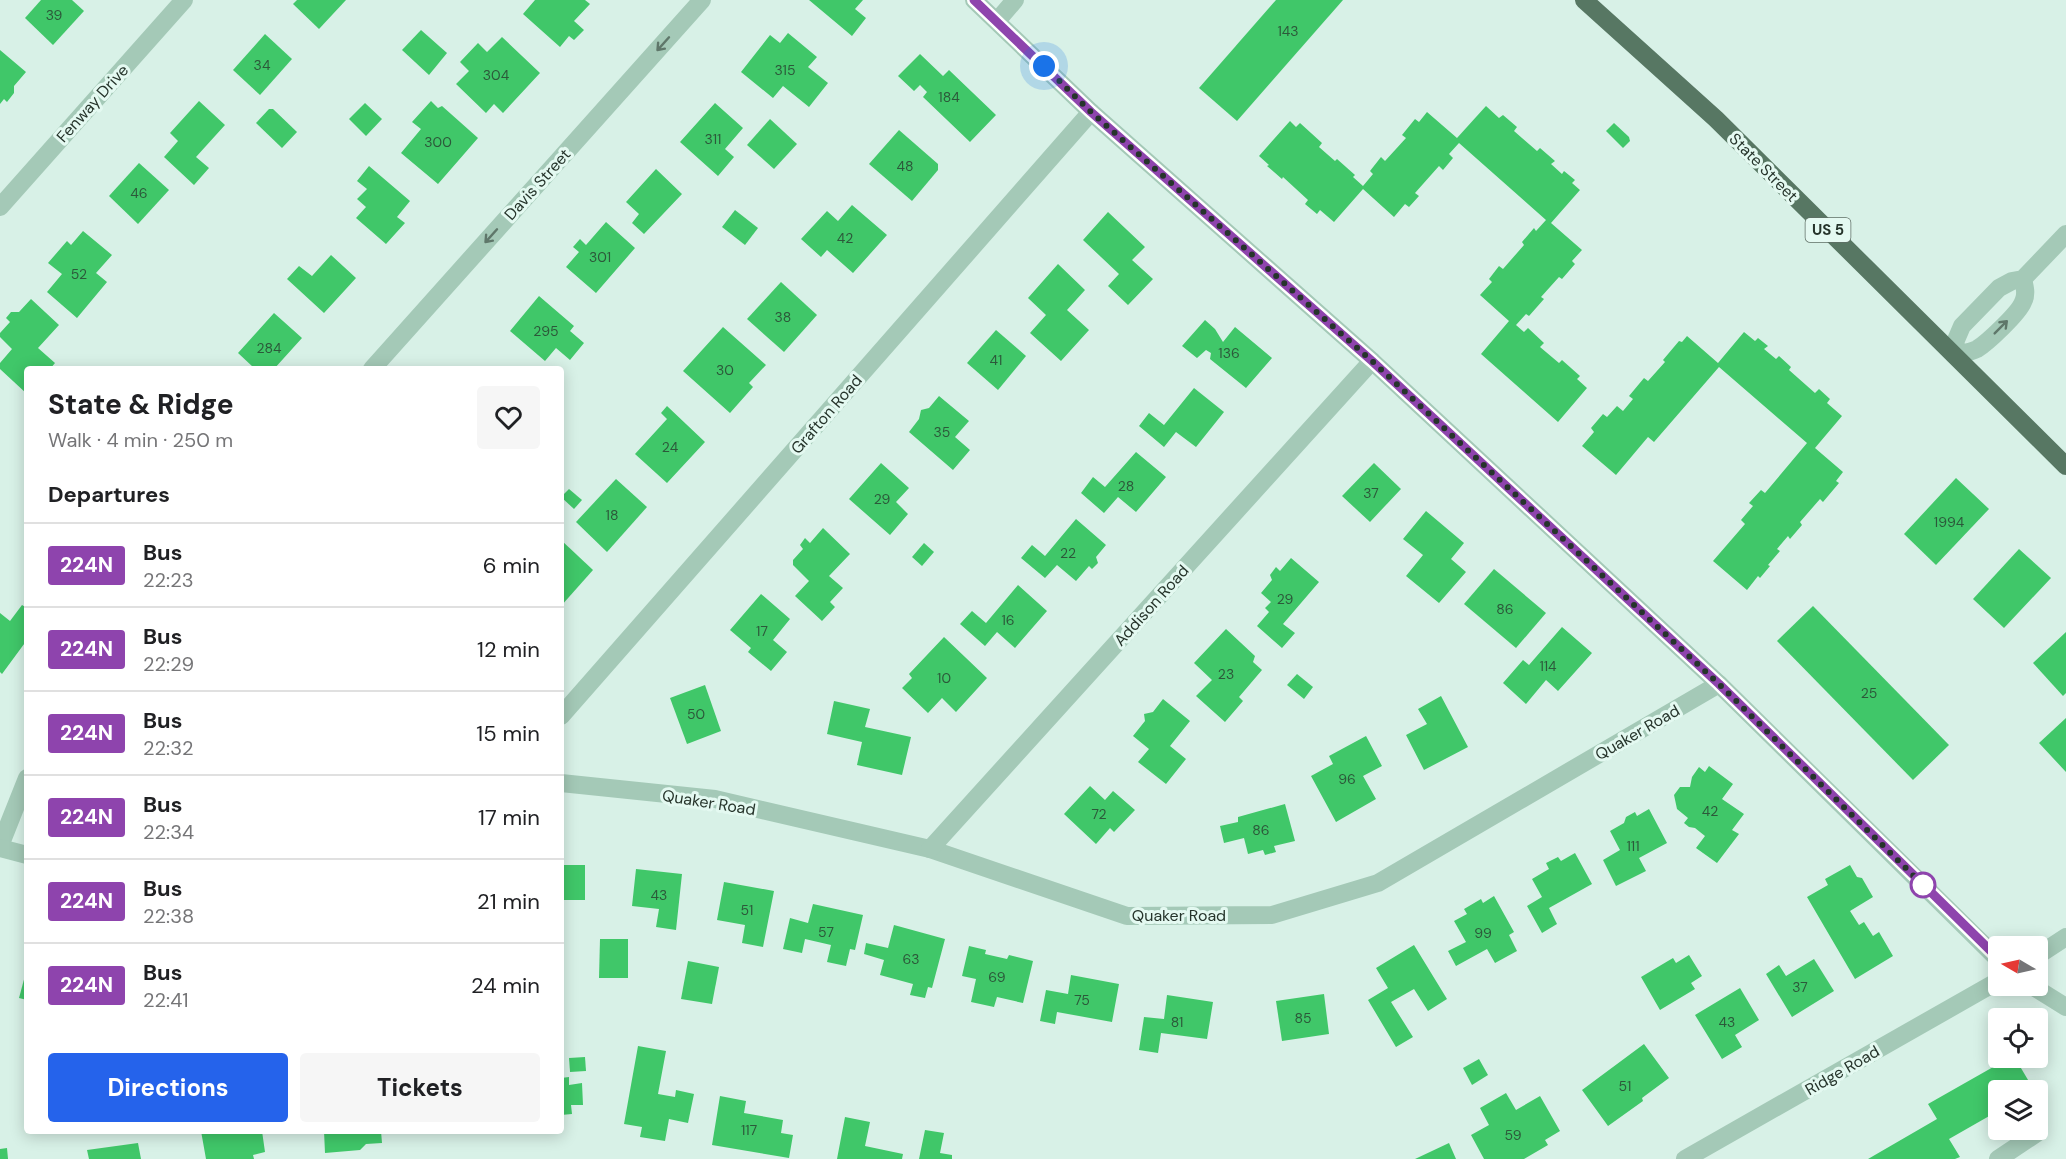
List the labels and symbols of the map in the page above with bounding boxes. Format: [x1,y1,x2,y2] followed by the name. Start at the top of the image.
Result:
[46,6,63,24] house number: 39
[1277,22,1299,40] house number: 143
[656,36,670,51] one-way arrow
[1029,51,1059,81] your location
[254,56,271,74] house number: 34
[52,60,133,147] street label: Fenway Drive
[775,61,795,79] house number: 315
[483,66,510,84] house number: 304
[938,88,960,106] house number: 184
[1725,129,1802,206] street label: State Street
[705,130,721,148] house number: 311
[424,133,452,151] house number: 300
[500,144,575,225] street label: Davis Street
[896,157,914,175] house number: 48
[130,184,148,202] house number: 46
[1806,218,1850,242] road number: US 5
[484,228,498,243] one-way arrow
[837,229,853,247] house number: 42
[589,248,611,266] house number: 301
[71,265,87,283] house number: 52
[775,308,791,326] house number: 38
[1994,320,2009,334] one-way arrow
[533,322,559,340] house number: 295
[257,339,282,357] house number: 284
[1218,344,1240,362] house number: 136
[990,351,1002,369] house number: 41
[716,361,734,379] house number: 30
[786,370,867,458] street label: Grafton Road
[934,423,950,441] house number: 35
[662,438,679,456] house number: 24
[1118,477,1134,495] house number: 28
[1363,484,1379,502] house number: 37
[874,490,891,508] house number: 29
[606,506,618,524] house number: 18
[1934,513,1965,531] house number: 1994
[1060,544,1076,562] house number: 22
[1109,560,1193,650] street label: Addison Road
[1277,590,1294,608] house number: 29
[1496,600,1514,618] house number: 86
[1001,611,1015,629] house number: 16
[756,622,768,640] house number: 17
[1539,657,1557,675] house number: 114
[1218,665,1234,683] house number: 23
[937,669,951,687] house number: 10
[1861,684,1877,702] house number: 25
[1591,700,1683,765] street label: Quaker Road
[687,705,705,723] house number: 50
[1338,770,1356,788] house number: 96
[661,785,757,820] street label: Quaker Road
[1702,802,1718,820] house number: 42
[1091,805,1107,823] house number: 72
[1252,821,1270,839] house number: 86
[1626,837,1640,855] house number: 111
[1910,872,1936,898] unlabelled marker
[651,886,667,904] house number: 43
[741,901,753,919] house number: 51
[1132,905,1226,926] street label: Quaker Road
[818,923,834,941] house number: 57
[1474,924,1492,942] house number: 99
[1988,936,2048,996] north arrow
[902,950,920,968] house number: 63
[988,968,1006,986] house number: 69
[1792,978,1808,996] house number: 37
[1074,991,1090,1009] house number: 75
[1294,1009,1312,1027] house number: 85
[1171,1013,1183,1031] house number: 81
[1719,1013,1735,1031] house number: 43
[1801,1041,1883,1100] street label: Ridge Road
[1619,1077,1631,1095] house number: 51
[741,1121,757,1139] house number: 117
[1505,1126,1522,1144] house number: 59

